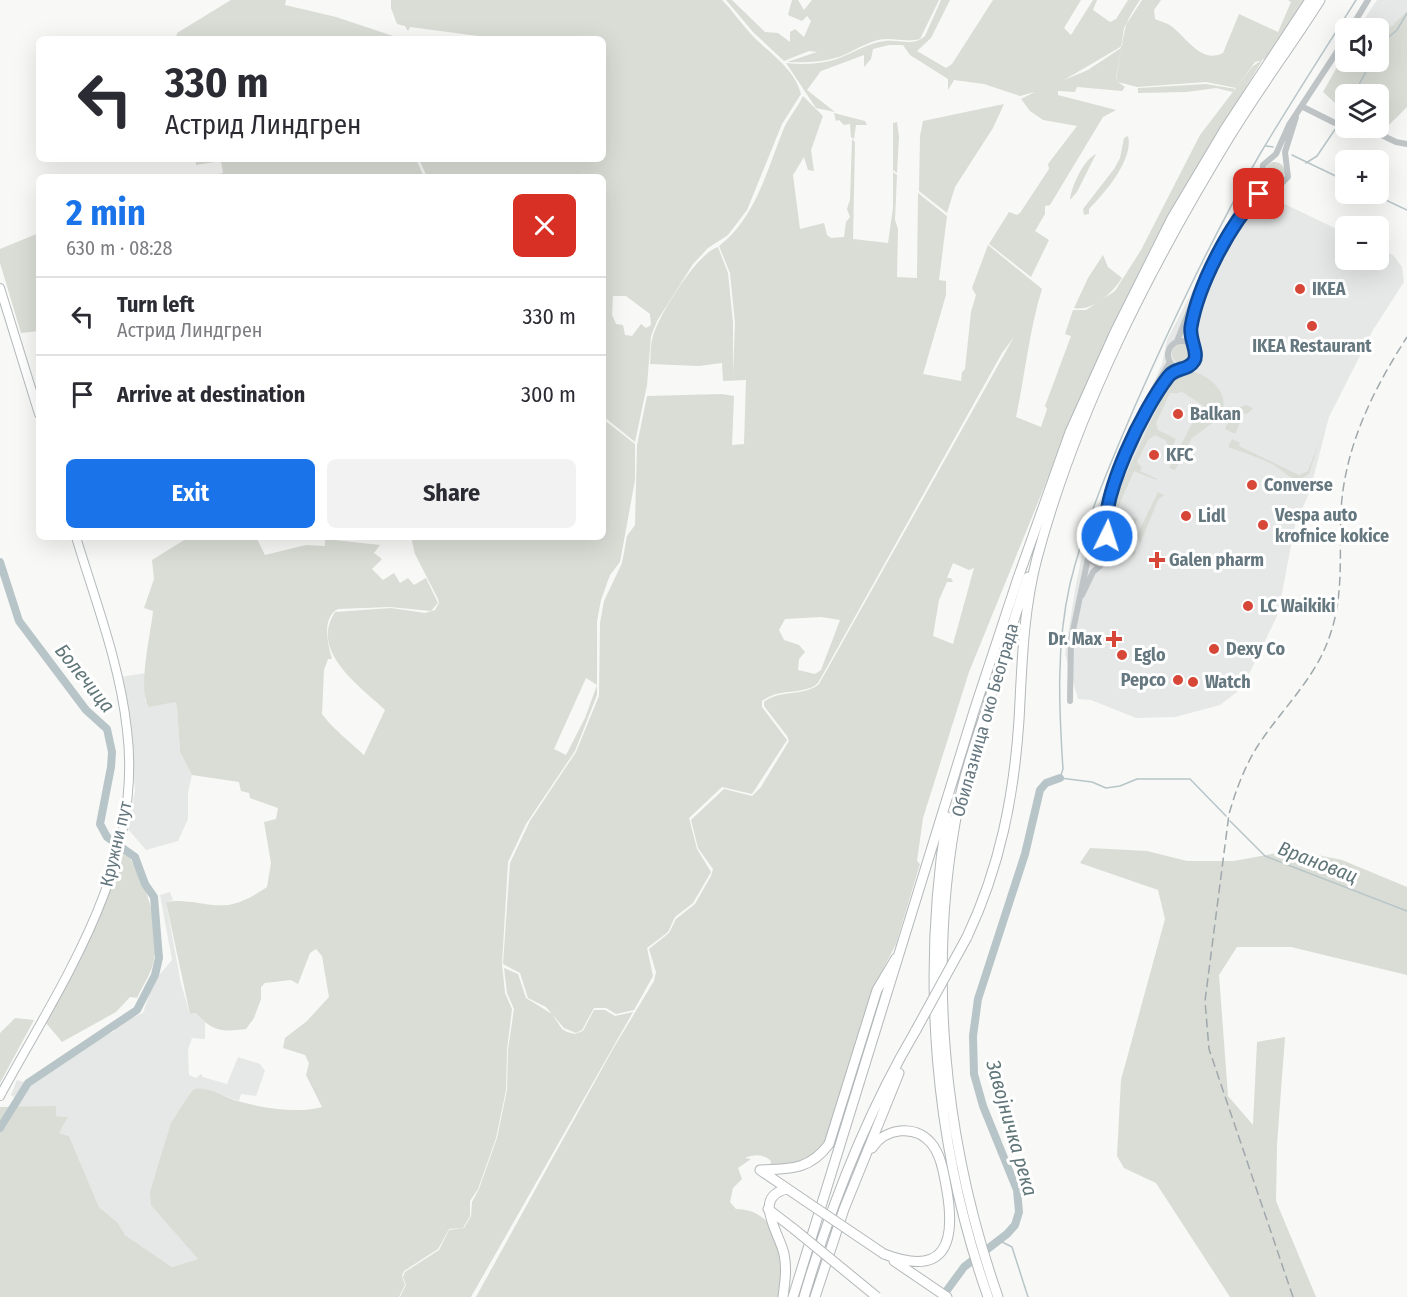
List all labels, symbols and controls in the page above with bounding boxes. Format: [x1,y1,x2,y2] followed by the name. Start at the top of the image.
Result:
[1335,18,1389,270] map controls
[1335,18,1389,72] button: sound
[165,58,268,108] text: 330 m
[66,60,144,138] icon: left
[1335,84,1389,138] button: layers
[165,109,361,141] text: Астрид Линдгрен
[1335,150,1389,204] button: +
[1233,168,1284,219] pin
[1242,177,1275,210] icon: arrive
[66,191,146,235] text: 2 min
[513,194,576,257] button: close
[1335,216,1389,270] button: −
[66,236,172,260] text: 630 m · 08:28
[1312,278,1346,300] place label: IKEA
[1293,282,1307,296] marker: IKEA
[117,291,195,318] text: Turn left
[66,300,99,333] icon: left
[523,303,576,330] text: 330 m
[117,318,263,342] text: Астрид Линдгрен
[1305,319,1319,333] marker: IKEA Restaurant
[1252,335,1372,357] place label: IKEA Restaurant
[66,378,99,411] icon: arrive
[117,381,305,408] text: Arrive at destination
[521,381,576,408] text: 300 m
[1190,403,1241,425] place label: Balkan
[1171,407,1185,421] marker: Balkan
[1166,444,1194,466] place label: KFC
[1147,448,1161,462] marker: KFC
[66,459,315,528] button: Exit
[327,459,576,528] button: Share
[1264,474,1333,496] place label: Converse
[1245,478,1259,492] marker: Converse
[1075,504,1139,568] position arrow
[1274,504,1389,547] place label: Vespa auto krofnice kokice
[1198,505,1226,527] place label: Lidl
[1179,509,1193,523] marker: Lidl
[1256,518,1270,532] marker: Vespa auto krofnice kokice
[1169,549,1264,571] place label: Galen pharm
[1150,553,1164,567] marker: Galen pharm
[1260,595,1335,617] place label: LC Waikiki
[1241,599,1255,613] marker: LC Waikiki
[947,620,1023,819] street label: Обилазница око Београда
[1048,628,1103,650] place label: Dr. Max
[1107,632,1121,646] marker: Dr. Max
[1226,638,1285,660] place label: Dexy Co
[50,639,120,717] water label: Болечица
[1207,642,1221,656] marker: Dexy Co
[1134,644,1166,666] place label: Eglo
[1115,648,1129,662] marker: Eglo
[1121,669,1166,691] place label: Pepco
[1205,671,1251,693] place label: Watch
[1171,673,1185,687] marker: Pepco
[1186,675,1200,689] marker: Watch
[95,798,137,889] street label: Кружни пут
[1275,836,1361,888] water label: Врановац
[981,1056,1043,1199] water label: Завојничка река

